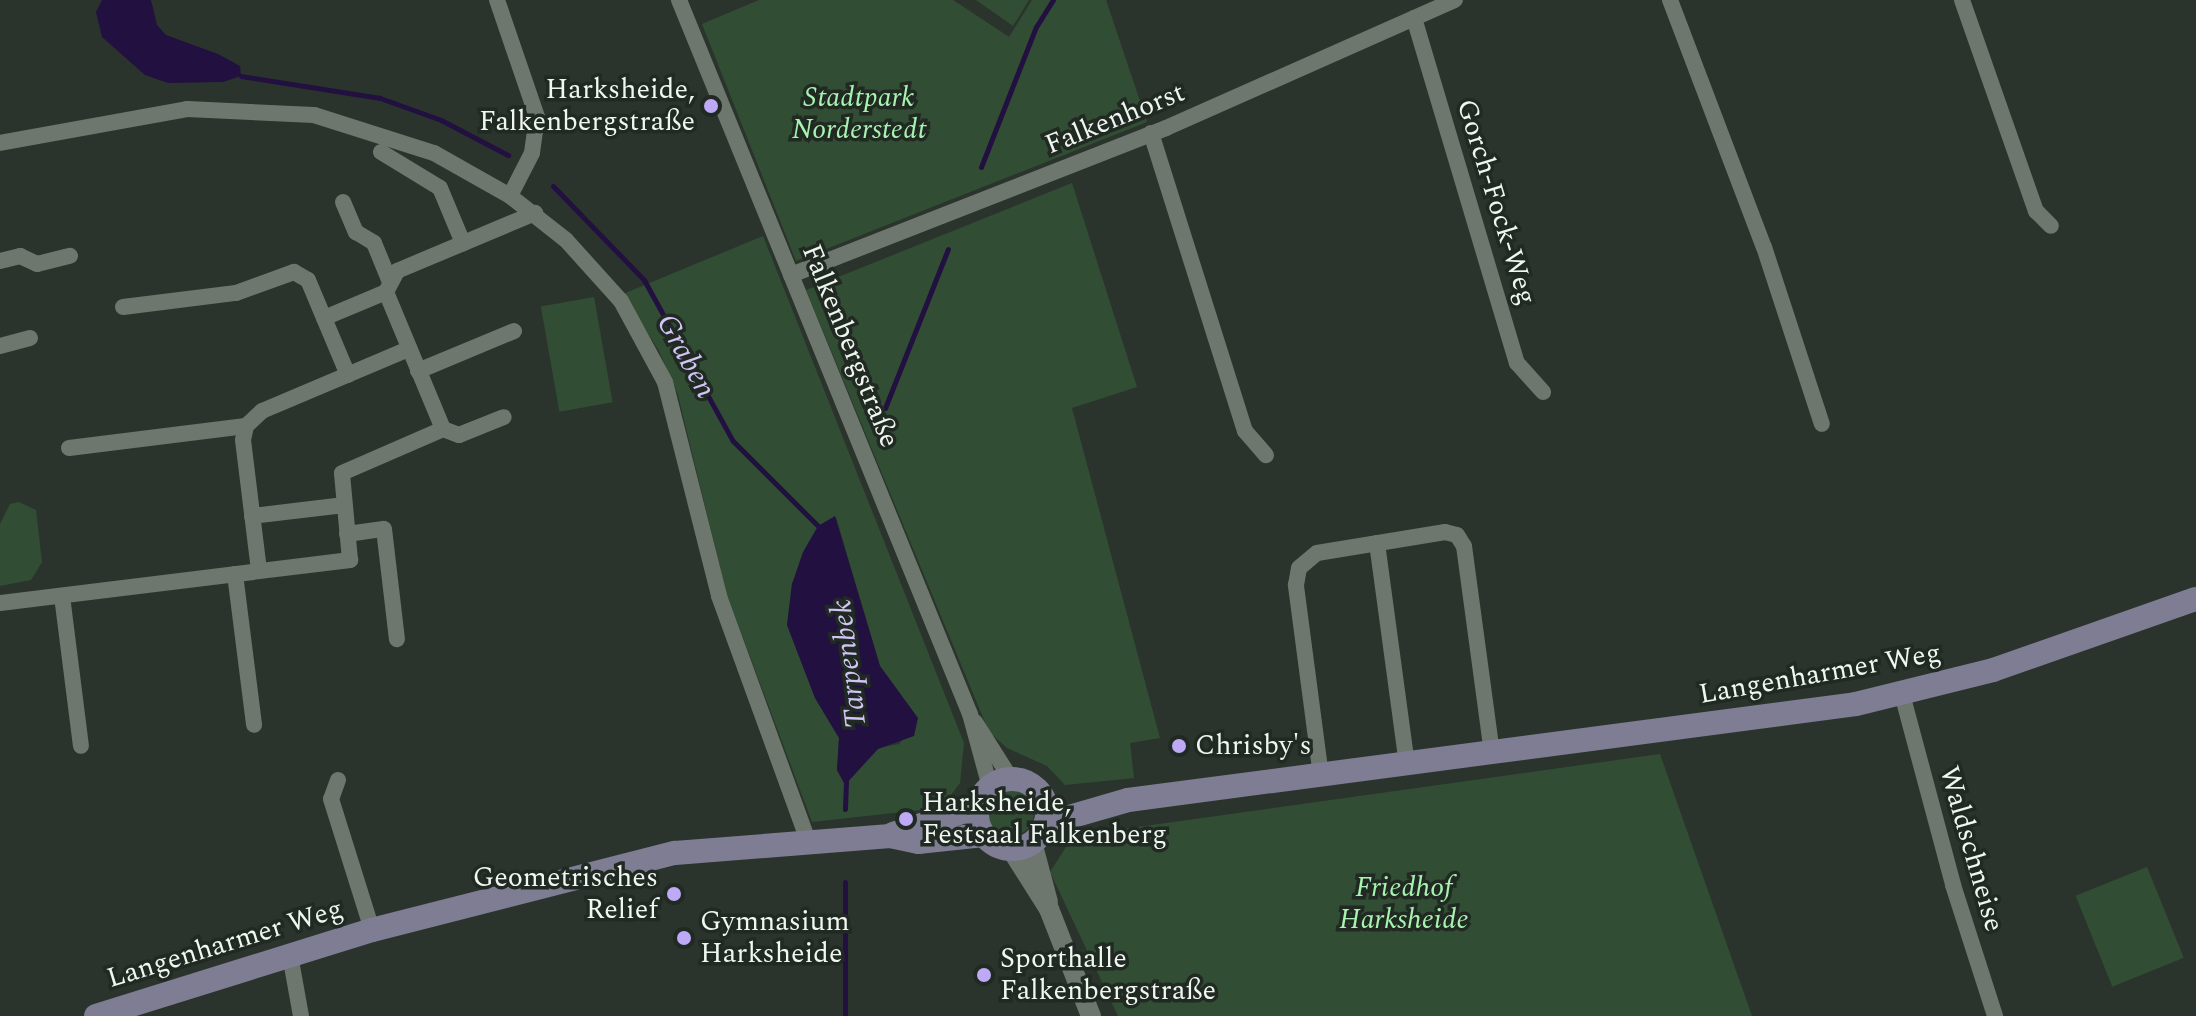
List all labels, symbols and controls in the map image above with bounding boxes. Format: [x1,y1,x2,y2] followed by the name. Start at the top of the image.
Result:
[479,73,695,139] place label: Harksheide, Falkenbergstraße
[1040,76,1190,162] street label: Falkenhorst
[792,81,926,147] park label: Stadtpark Norderstedt
[1449,95,1543,309] street label: Gorch-Fock-Weg
[702,97,720,115] marker: Harksheide, Falkenbergstraße
[794,240,906,452] street label: Falkenbergstraße
[648,308,724,404] water label: Graben
[823,598,875,730] water label: Tarpenbek
[1697,636,1943,712] street label: Langenharmer Weg
[1195,729,1312,763] place label: Chrisby's
[1170,737,1188,755] marker: Chrisby's
[1931,762,2011,936] street label: Waldschneise
[922,786,1167,852] place label: Harksheide, Festsaal Falkenberg
[897,810,915,828] marker: Harksheide, Festsaal Falkenberg
[473,861,658,927] place label: Geometrisches Relief
[1339,871,1469,937] park label: Friedhof Harksheide
[665,885,683,903] marker: Geometrisches Relief
[103,892,347,996] street label: Langenharmer Weg
[700,905,850,971] place label: Gymnasium Harksheide
[675,929,693,947] marker: Gymnasium Harksheide
[1000,942,1216,1008] place label: Sporthalle Falkenbergstraße
[975,966,993,984] marker: Sporthalle Falkenbergstraße

